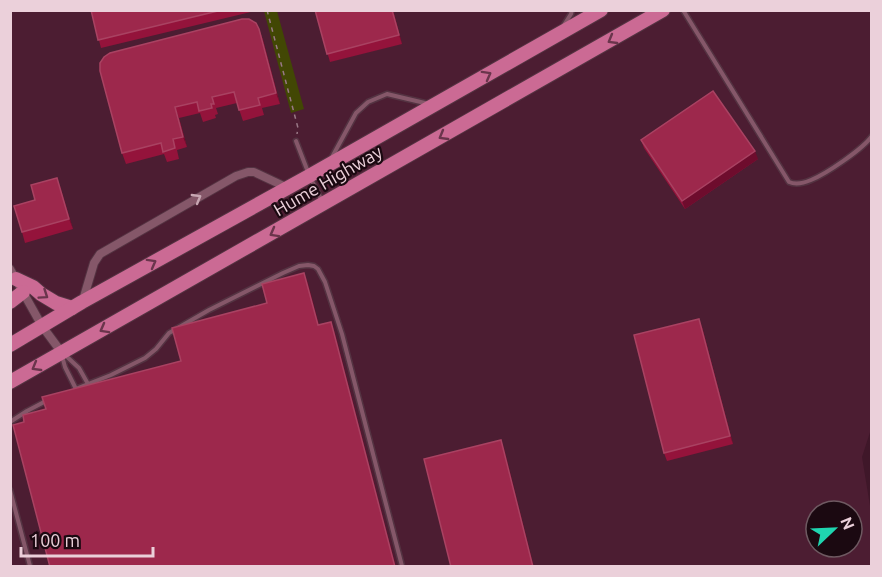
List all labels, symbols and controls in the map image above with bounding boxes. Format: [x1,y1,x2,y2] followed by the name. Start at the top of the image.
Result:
[608,32,619,44] one-way arrow
[481,71,491,82] one-way arrow
[439,129,449,141] one-way arrow
[270,141,386,219] street label: Hume Highway
[191,194,201,206] one-way arrow
[270,226,280,237] one-way arrow
[146,259,156,270] one-way arrow
[37,287,48,298] one-way arrow
[100,321,110,333] one-way arrow
[32,360,42,371] one-way arrow
[804,499,864,559] north arrow
[837,514,858,532] text: N
[21,520,153,558] scale bar
[30,530,80,550] text: 100 m

